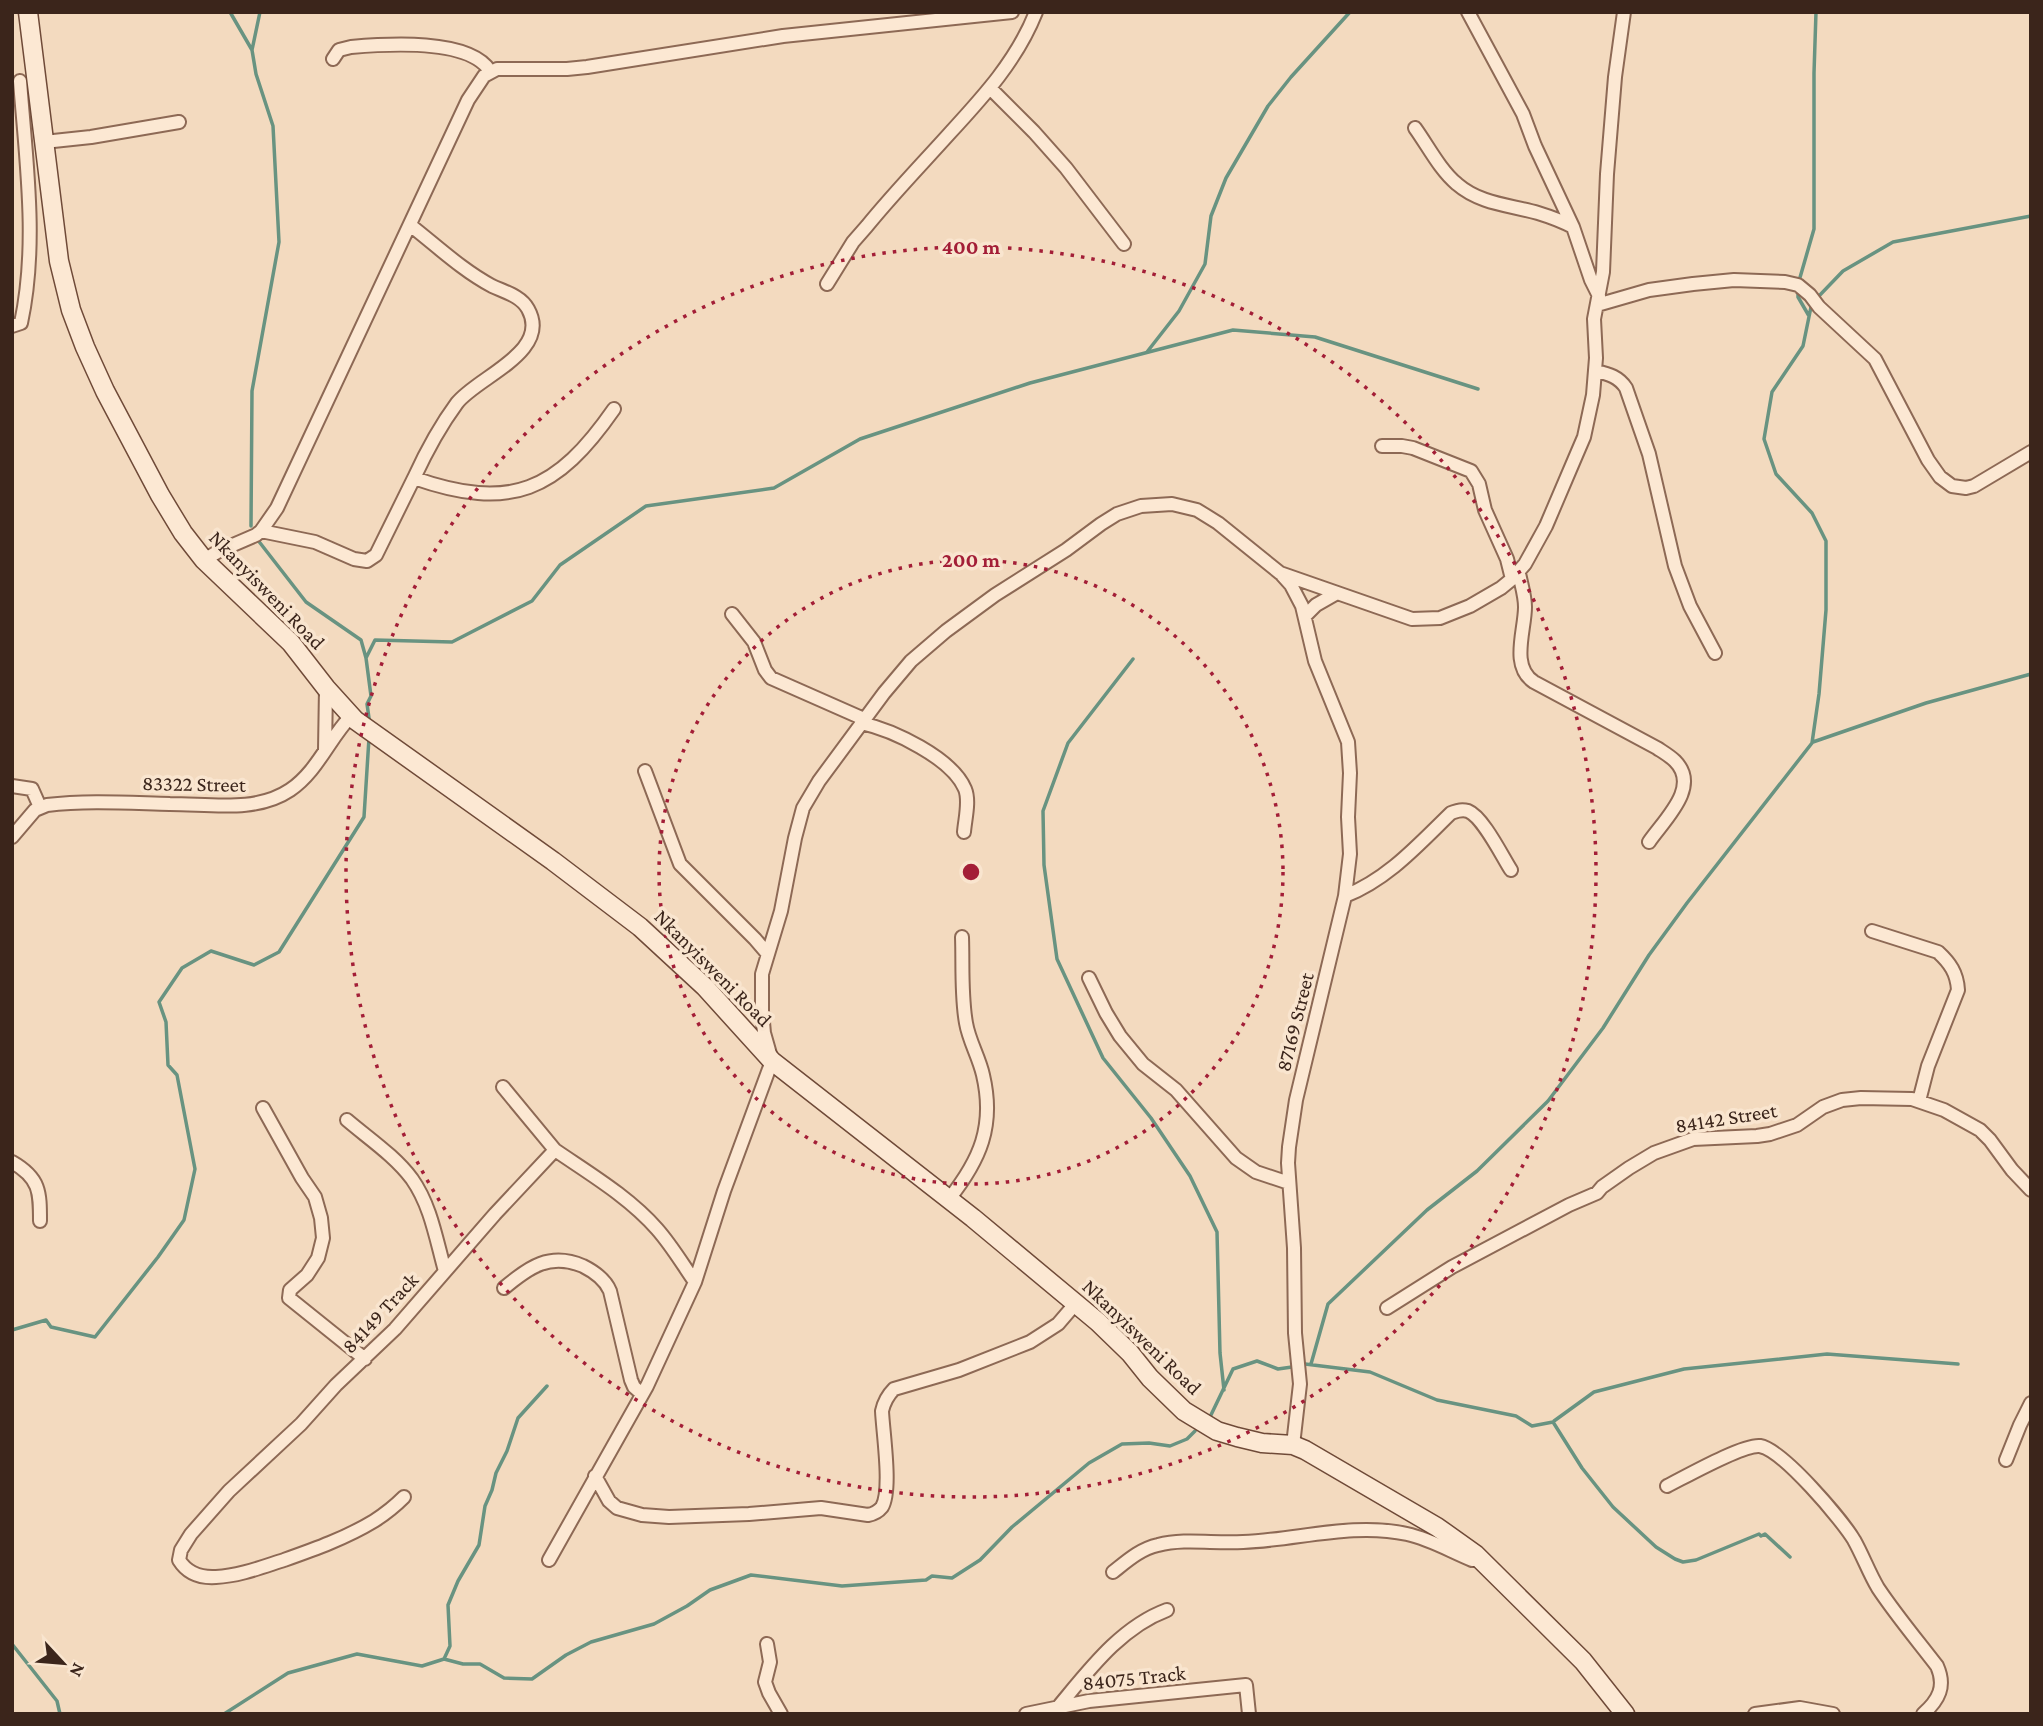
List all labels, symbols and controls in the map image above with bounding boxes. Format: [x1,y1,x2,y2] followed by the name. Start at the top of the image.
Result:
[942,235,1001,259] text: 400 m
[204,526,330,654] street label: Nkanyisweni Road
[942,548,1000,572] text: 200 m
[142,771,247,797] street label: 83322 Street
[959,860,983,884] centre of rings
[649,904,777,1032] street label: Nkanyisweni Road
[1271,969,1319,1074] street label: 87169 Street
[1673,1098,1780,1138] street label: 84142 Street
[337,1268,423,1358] street label: 84149 Track
[1078,1274,1206,1400] street label: Nkanyisweni Road
[28,1628,98,1698] north arrow
[66,1660,90,1681] text: N
[1081,1661,1187,1695] street label: 84075 Track

